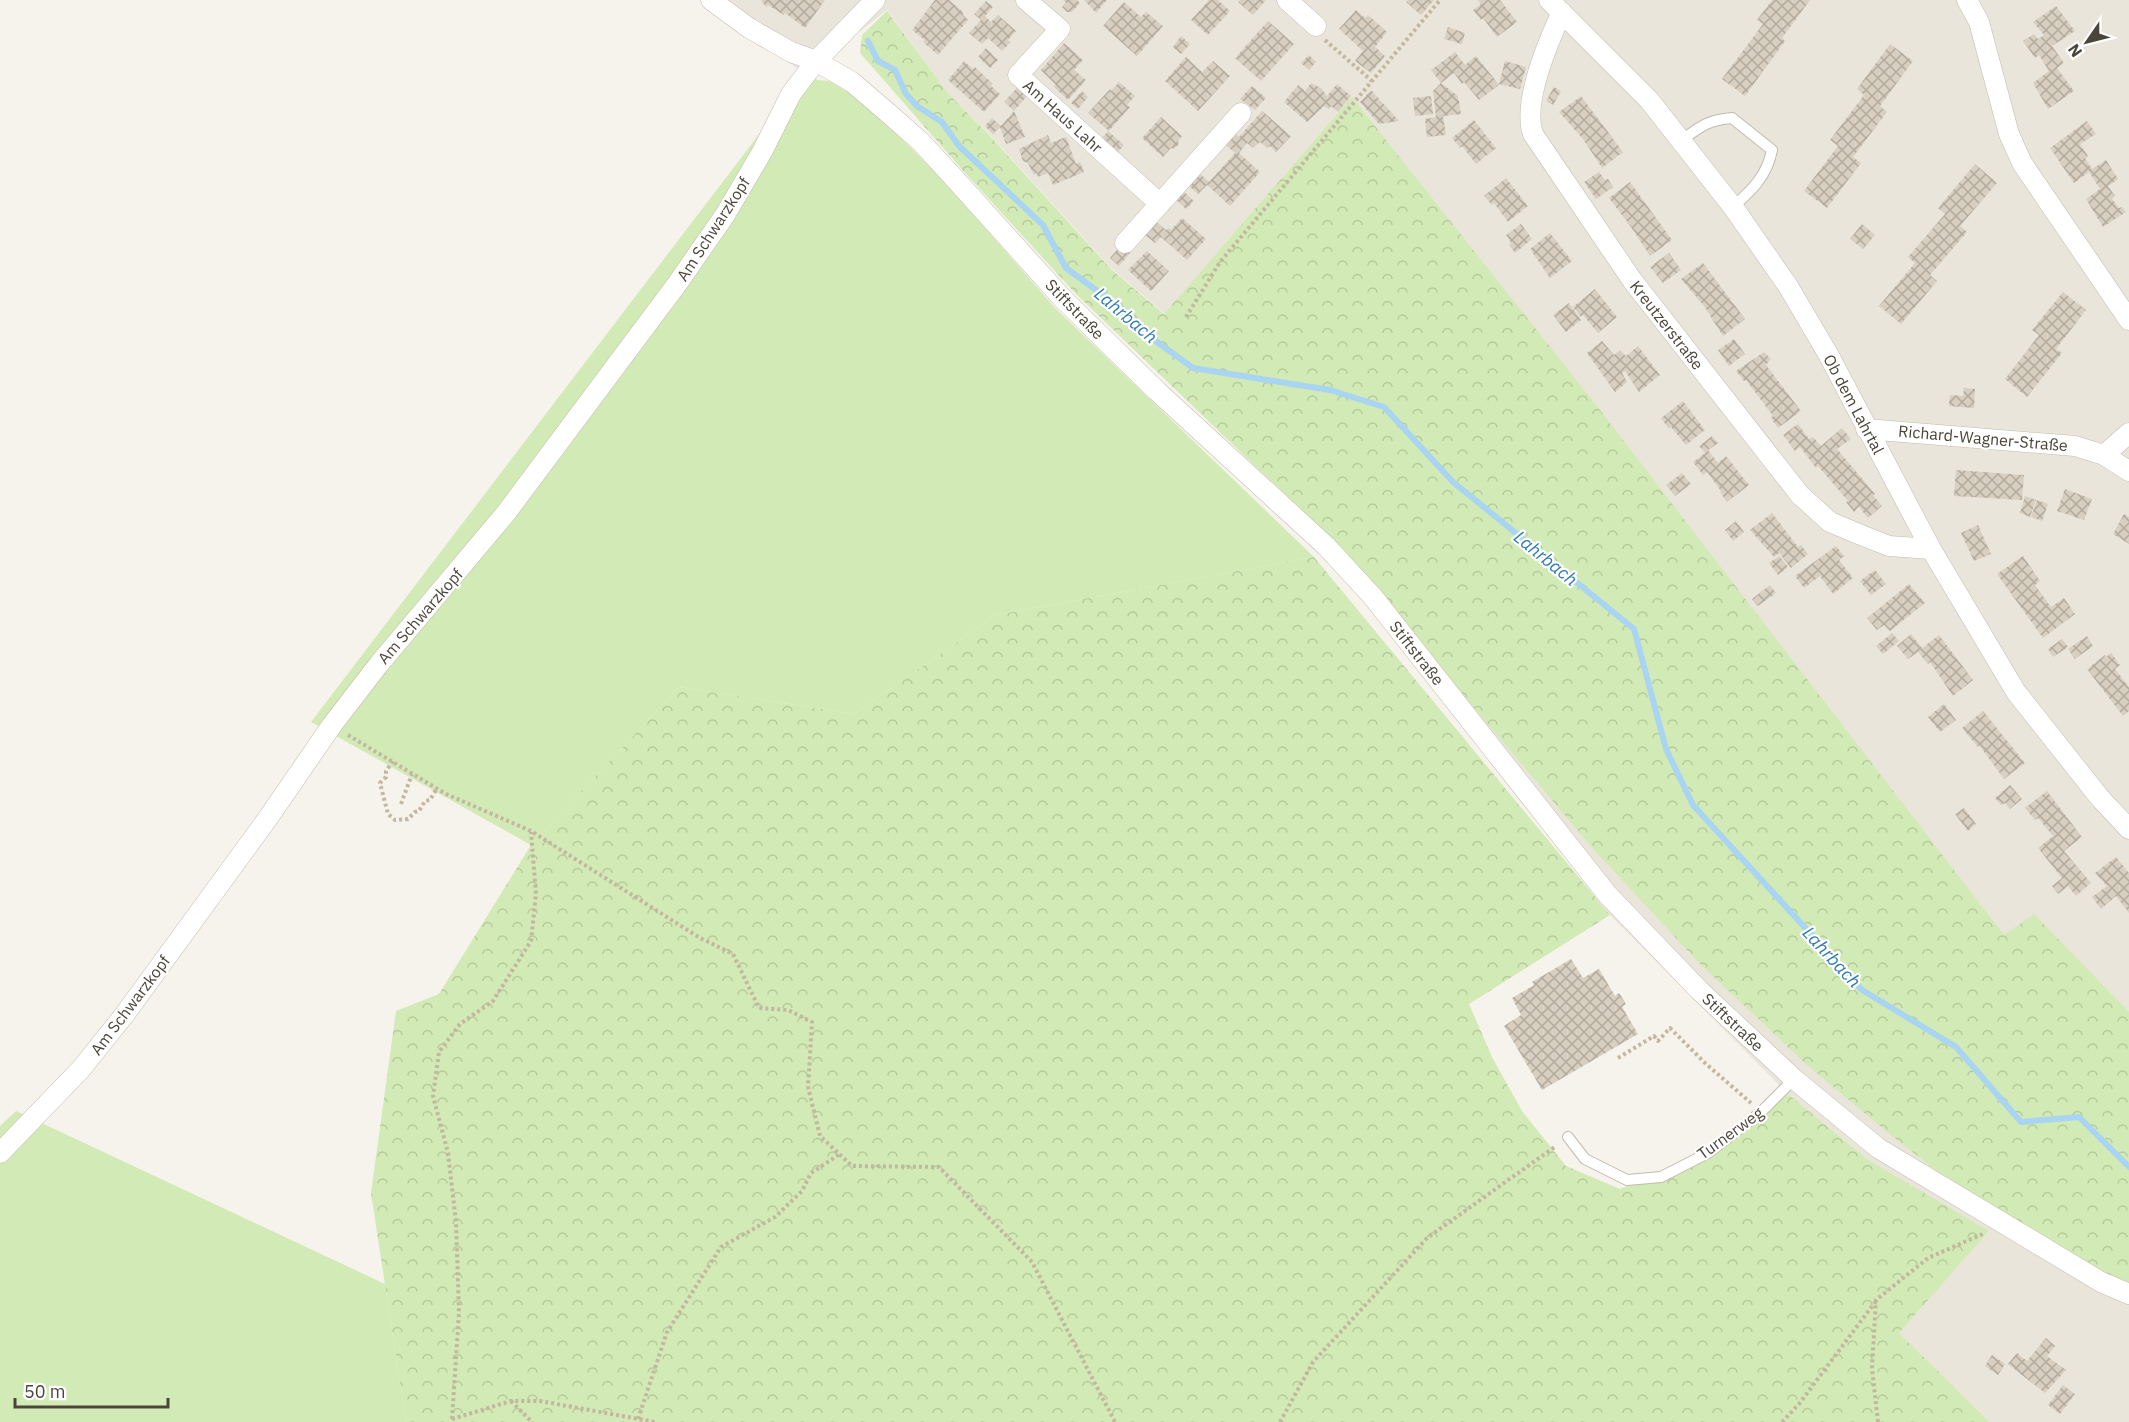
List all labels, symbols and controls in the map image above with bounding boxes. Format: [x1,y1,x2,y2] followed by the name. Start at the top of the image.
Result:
[2057,12,2117,72] north arrow
[2063,40,2086,61] text: N
[1019,75,1107,157] street label: Am Haus Lahr
[672,173,754,285] street label: Am Schwarzkopf
[1041,275,1109,344] street label: Stiftstraße
[1626,276,1708,374] street label: Kreutzerstraße
[1090,282,1162,348] water label: Lahrbach
[1819,351,1889,457] street label: Ob dem Lahrtal
[1897,421,2069,455] street label: Richard-Wagner-Straße
[1509,525,1583,591] water label: Lahrbach
[373,564,467,668] street label: Am Schwarzkopf
[1386,617,1449,689] street label: Stiftstraße
[1798,922,1866,992] water label: Lahrbach
[86,951,174,1059] street label: Am Schwarzkopf
[1698,989,1768,1056] street label: Stiftstraße
[1693,1102,1767,1164] street label: Turnerweg
[15,1371,168,1409] scale bar
[24,1380,66,1403] text: 50 m

